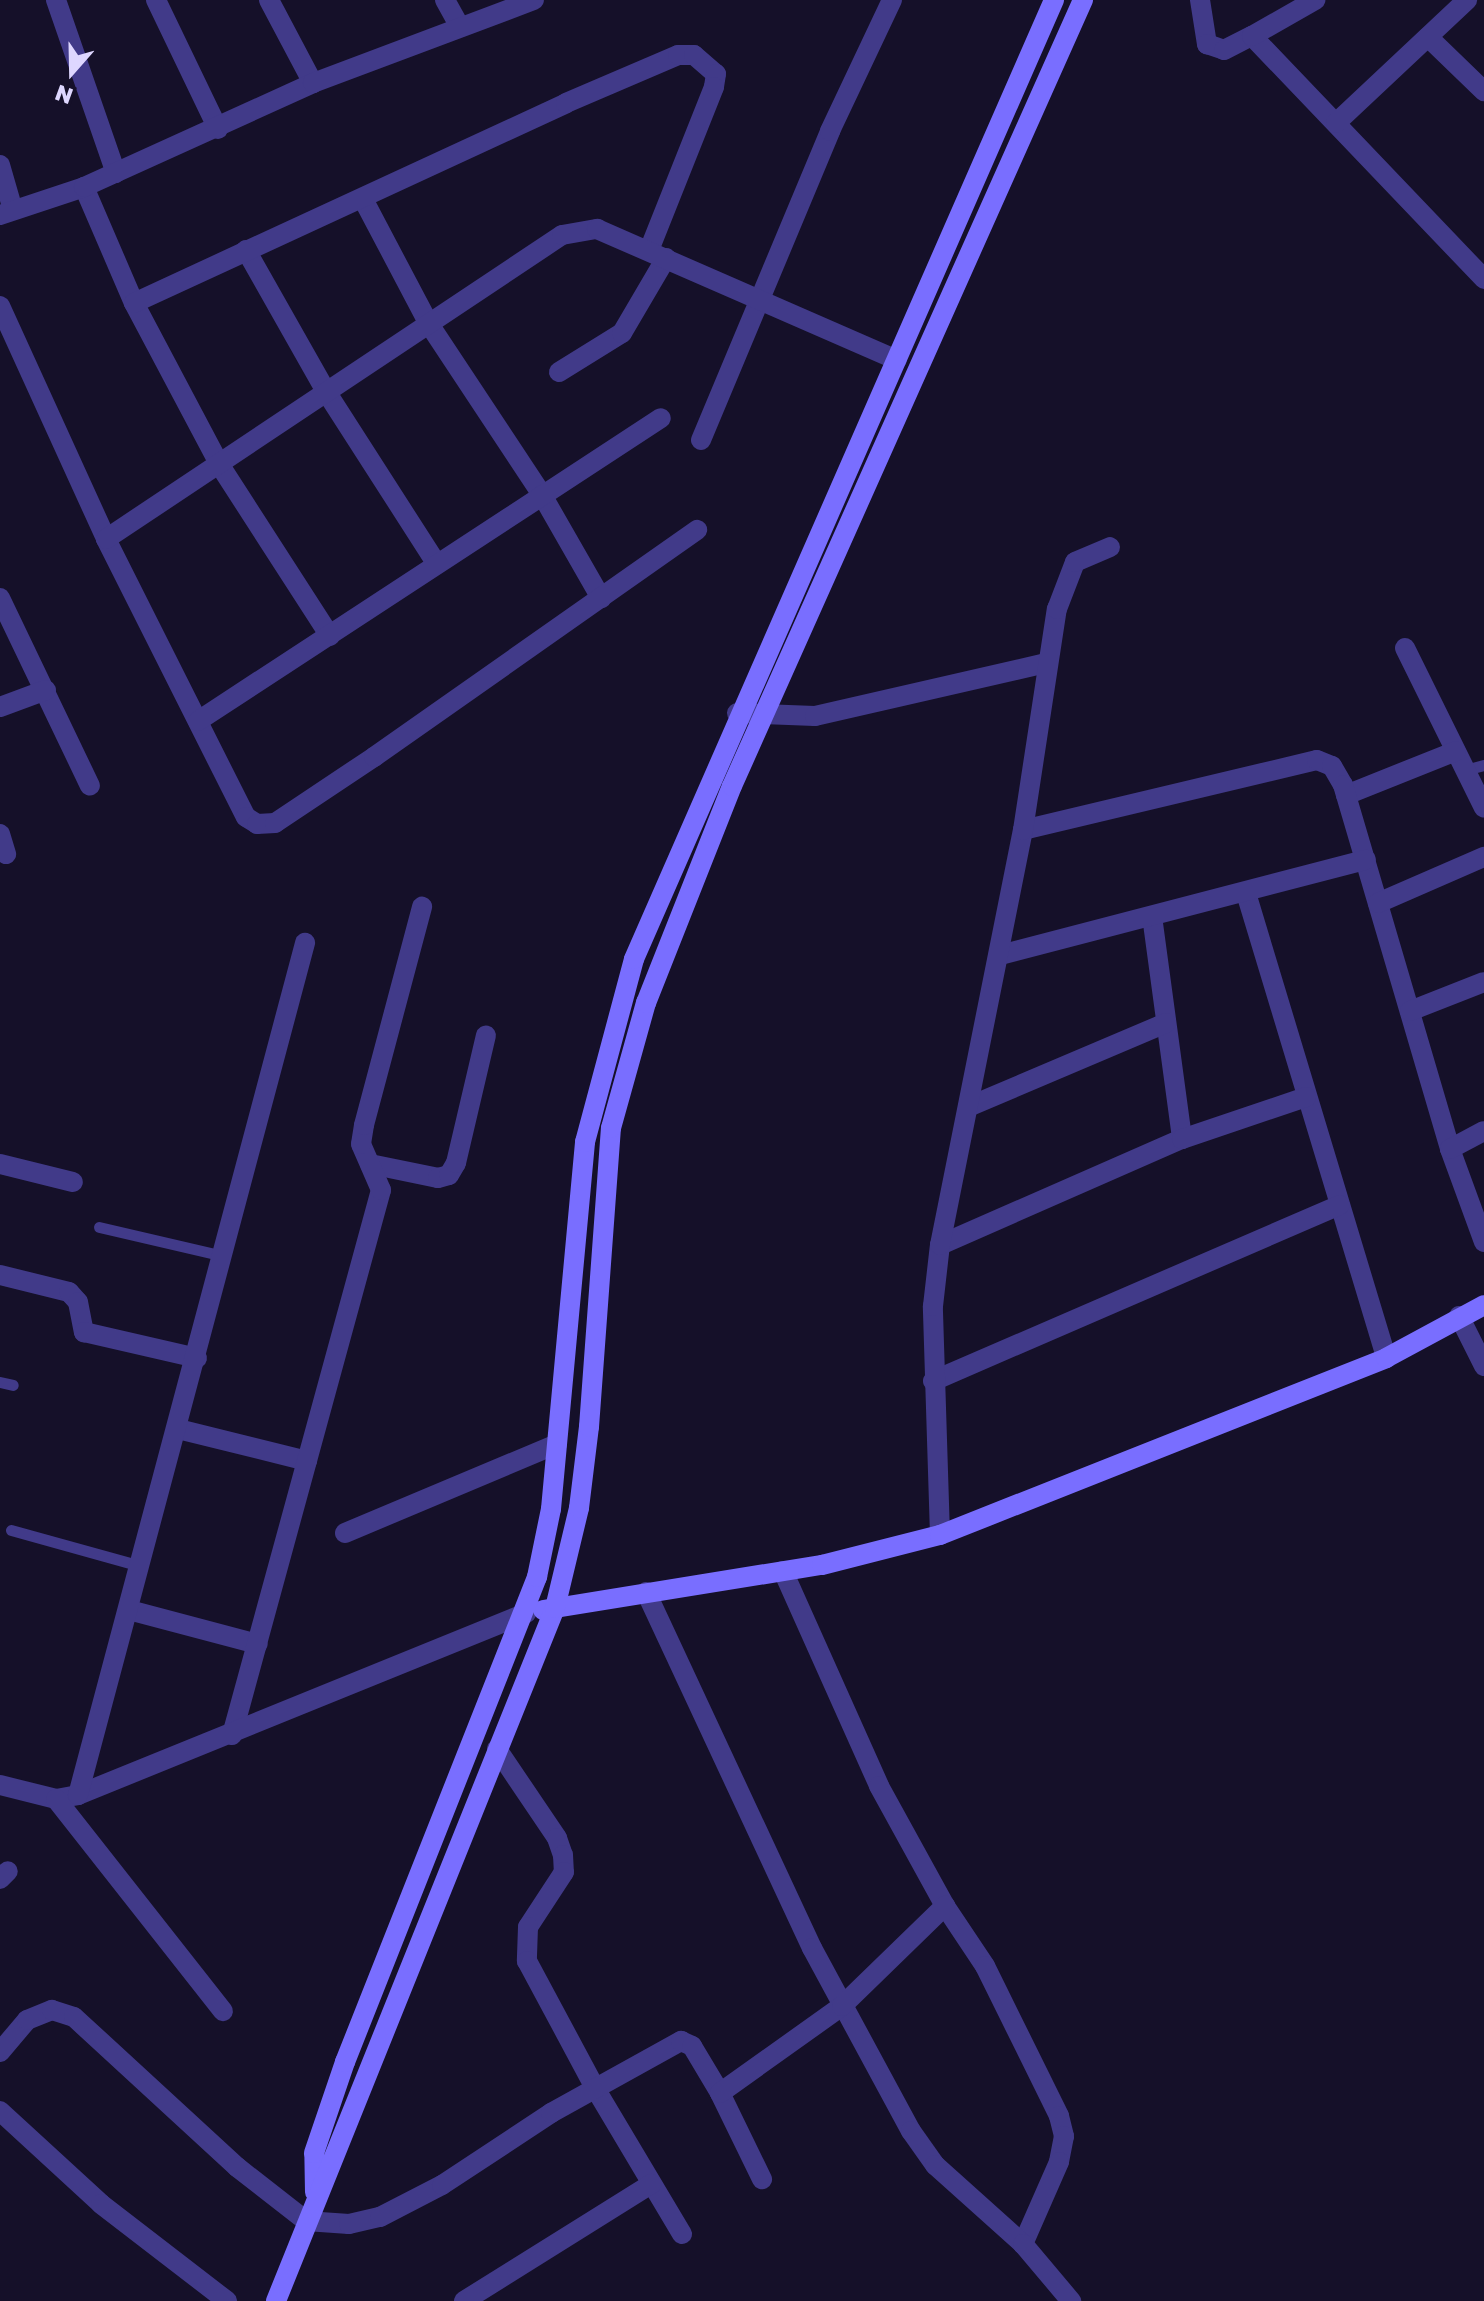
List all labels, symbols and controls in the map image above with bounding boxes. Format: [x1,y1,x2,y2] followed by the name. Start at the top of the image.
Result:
[32,32,112,112] north arrow
[51,79,76,111] text: N

